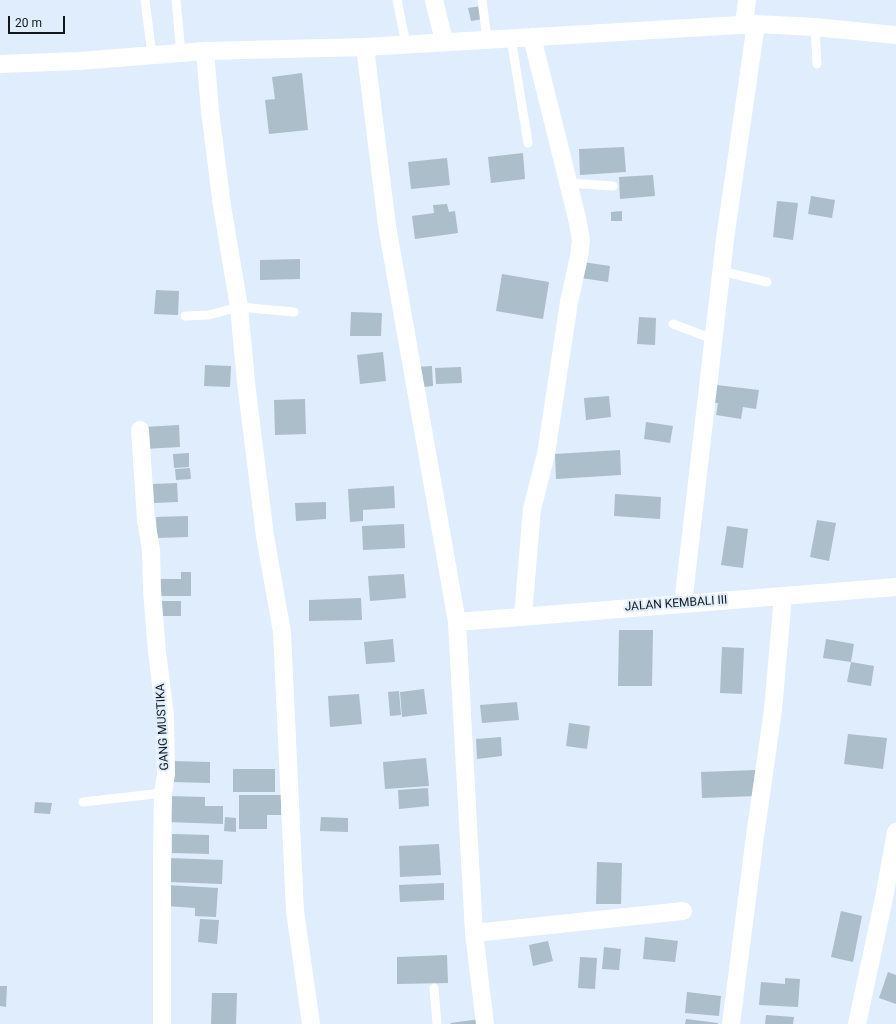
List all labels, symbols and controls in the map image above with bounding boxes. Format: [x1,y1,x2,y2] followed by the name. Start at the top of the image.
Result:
[10,8,67,34] scale bar
[15,16,42,30] text: 20 m
[624,593,728,615] street label: JALAN KEMBALI III
[154,683,172,771] street label: GANG MUSTIKA

